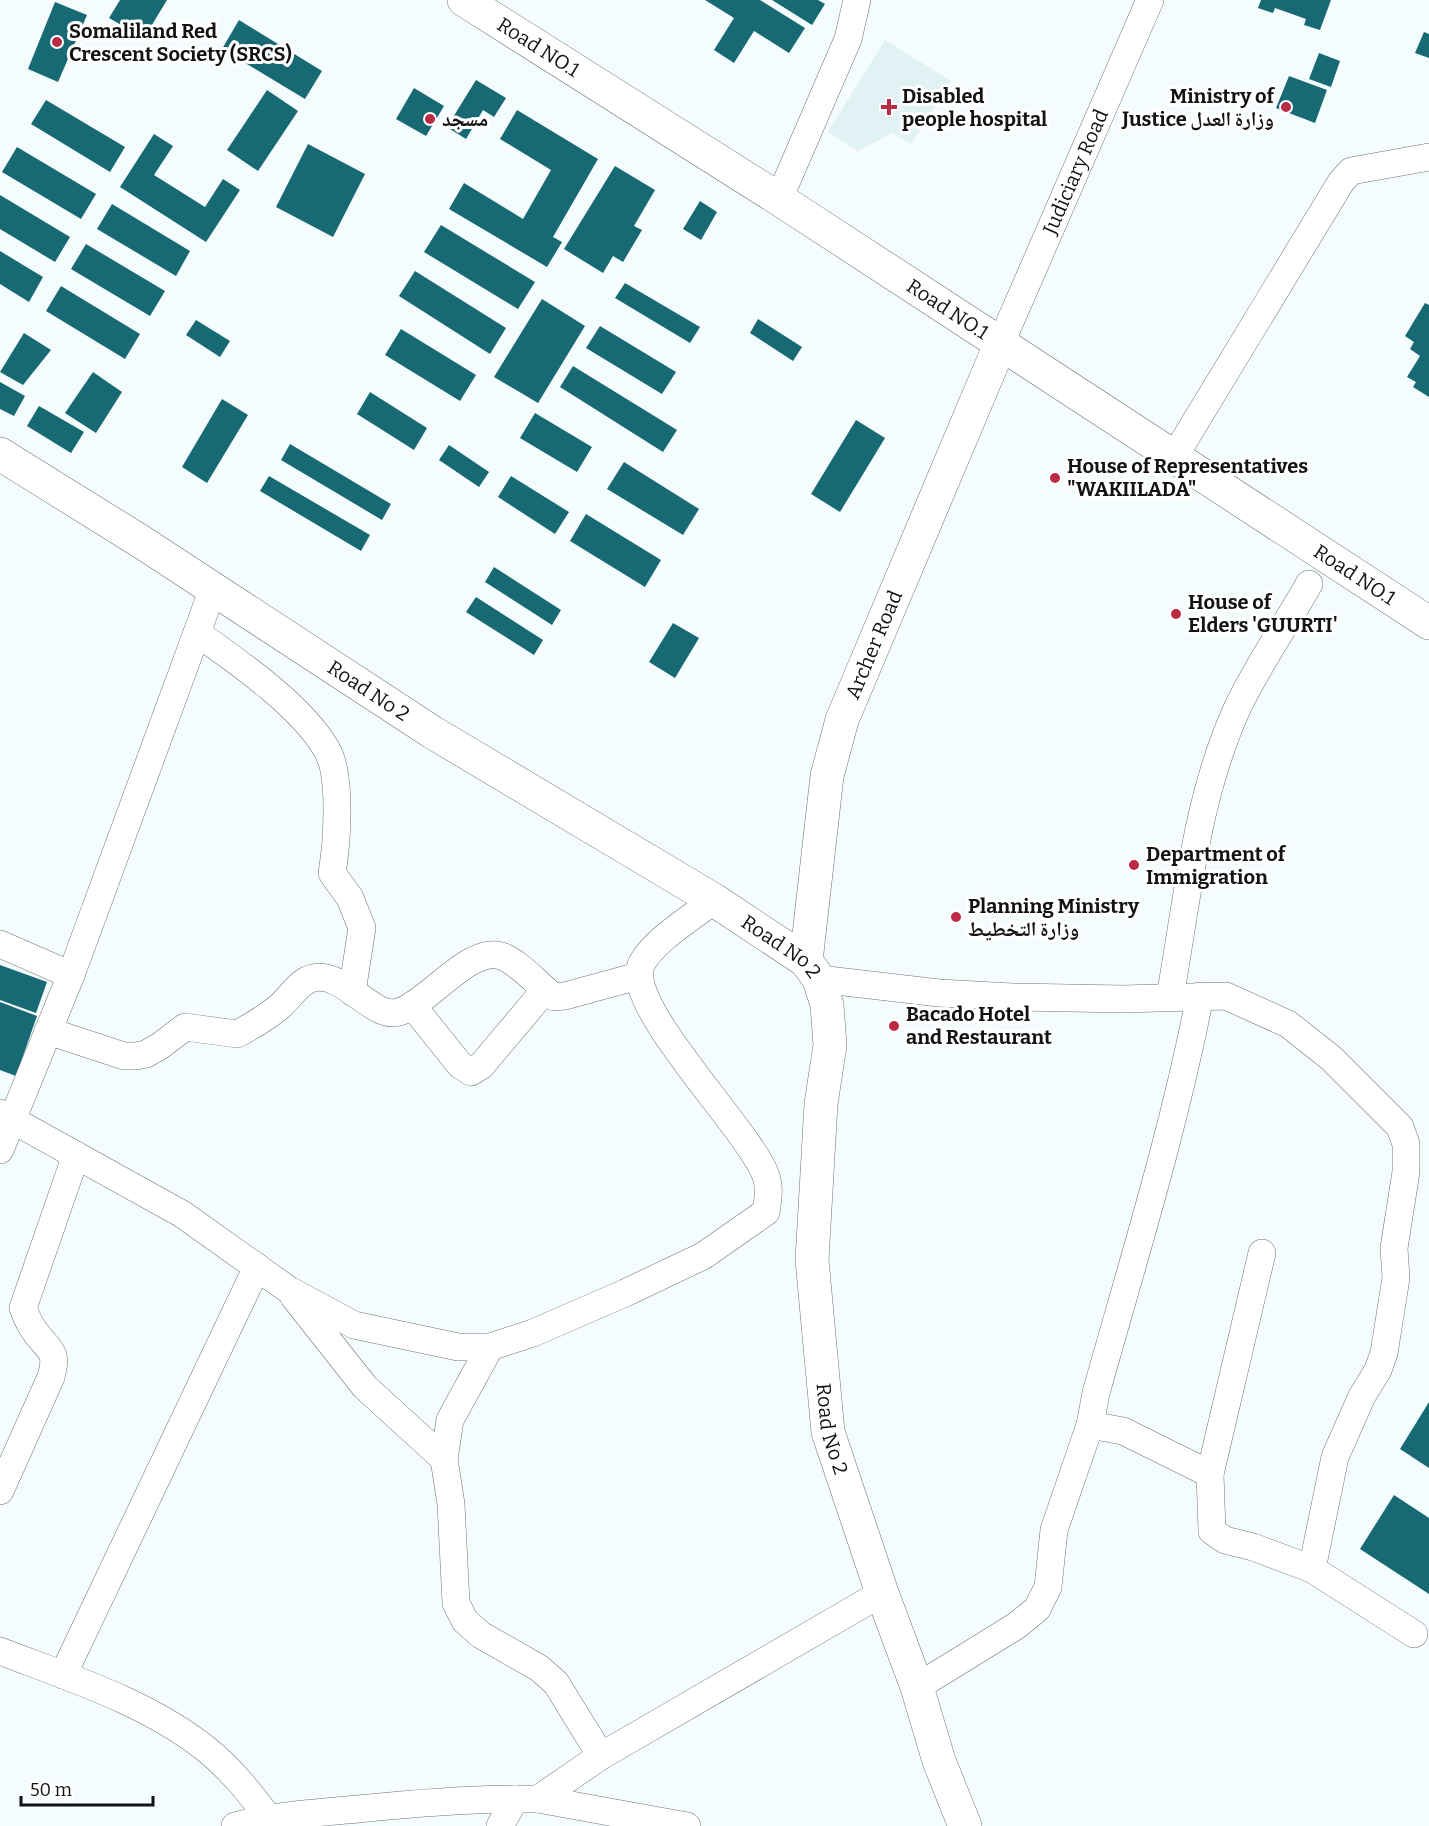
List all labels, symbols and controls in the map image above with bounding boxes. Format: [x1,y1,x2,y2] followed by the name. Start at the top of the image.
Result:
[493,12,584,82] street label: Road NO.1
[69,19,292,66] place label: Somaliland Red Crescent Society (SRCS)
[50,35,64,49] marker: Somaliland Red Crescent Society (SRCS)
[902,84,1047,131] place label: Disabled people hospital
[1121,84,1276,131] place label: Ministry of Justice وزارة العدل
[880,98,898,116] marker: Disabled people hospital
[1279,100,1293,114] marker: Ministry of Justice وزارة العدل
[1037,105,1113,239] street label: Judiciary Road
[442,107,488,131] place label: مسجد
[423,112,437,126] marker: مسجد
[902,274,993,344] street label: Road NO.1
[1067,454,1308,501] place label: House of Representatives "WAKIILADA"
[1048,471,1062,485] marker: House of Representatives "WAKIILADA"
[1309,539,1400,610] street label: Road NO.1
[840,587,907,702] street label: Archer Road
[1188,590,1338,637] place label: House of Elders 'GUURTI'
[1169,607,1183,621] marker: House of Elders 'GUURTI'
[323,655,414,726] street label: Road No 2
[1146,842,1287,889] place label: Department of Immigration
[1127,858,1141,872] marker: Department of Immigration
[968,894,1140,941] place label: Planning Ministry وزارة التخطيط
[737,910,826,983] street label: Road No 2
[949,910,963,924] marker: Planning Ministry وزارة التخطيط
[906,1002,1052,1049] place label: Bacado Hotel and Restaurant
[887,1019,901,1033] marker: Bacado Hotel and Restaurant
[812,1382,853,1477] street label: Road No 2
[21,1769,153,1807] scale bar
[30,1779,72,1801] text: 50 m

